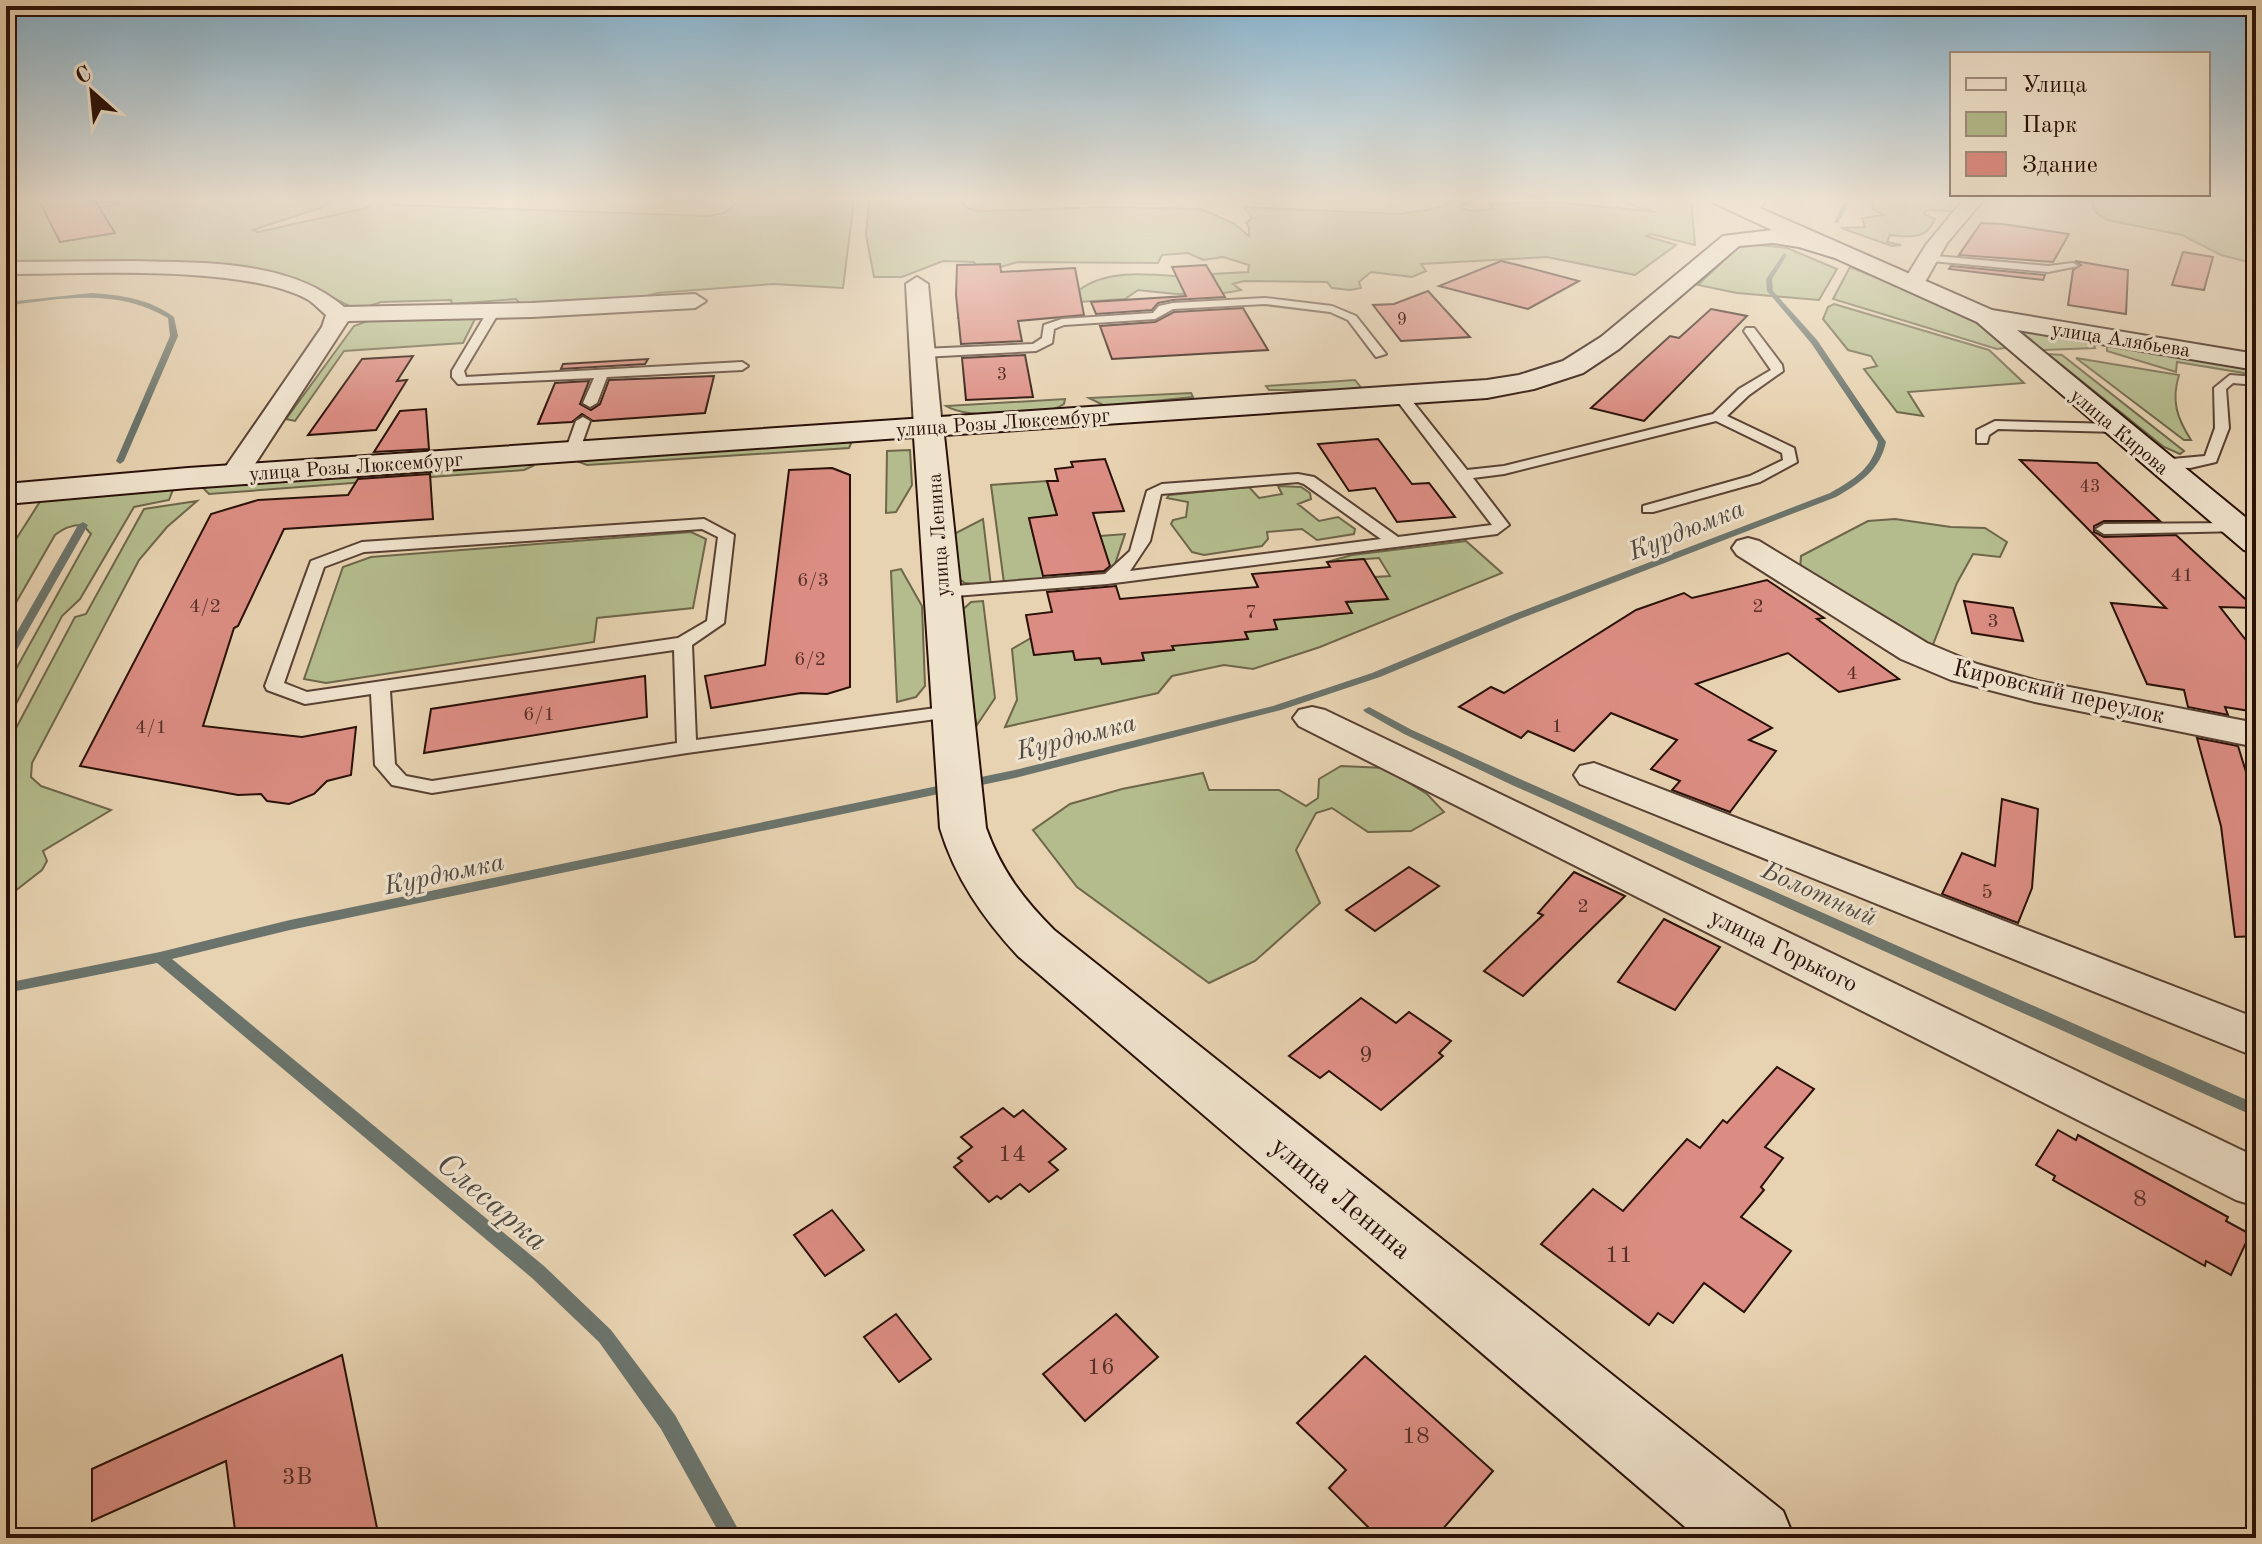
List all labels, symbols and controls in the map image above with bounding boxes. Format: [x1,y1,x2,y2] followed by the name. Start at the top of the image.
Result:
[52,52,132,132] north arrow
[1950,52,2210,196] legend
[72,63,95,89] text: С
[2022,74,2087,98] text: Улица
[2022,114,2077,138] text: Парк
[2022,154,2098,178] text: Здание
[1397,311,1407,329] house number: 9
[2050,320,2192,362] street label: улица Алябьева
[997,366,1007,384] house number: 3
[2066,386,2172,479] street label: улица Кирова
[895,407,1111,441] street label: улица Розы Люксембург
[248,451,464,485] street label: улица Розы Люксембург
[926,472,954,597] street label: улица Ленина
[2080,478,2100,496] house number: 43
[1624,496,1748,566] water label: Курдюмка
[2170,566,2194,586] house number: 41
[797,571,829,591] house number: 6/3
[189,597,221,617] house number: 4/2
[1752,597,1764,617] house number: 2
[1245,603,1257,623] house number: 7
[1987,612,1999,632] house number: 3
[794,650,826,670] house number: 6/2
[1950,657,2167,729] street label: Кировский переулок
[1846,664,1858,684] house number: 4
[523,705,555,725] house number: 6/1
[1013,711,1139,766] water label: Курдюмка
[1551,717,1563,737] house number: 1
[135,718,167,738] house number: 4/1
[381,850,507,901] water label: Курдюмка
[1757,858,1881,932] water label: Болотный
[1981,883,1993,903] house number: 5
[1577,897,1589,917] house number: 2
[1705,906,1861,998] street label: улица Горького
[1359,1044,1373,1068] house number: 9
[1265,1133,1416,1266] street label: улица Ленина
[998,1143,1026,1167] house number: 14
[430,1148,553,1259] water label: Слесарка
[2133,1188,2147,1212] house number: 8
[1605,1244,1633,1268] house number: 11
[1087,1356,1115,1380] house number: 16
[1402,1425,1430,1449] house number: 18
[282,1466,312,1490] house number: 3В

